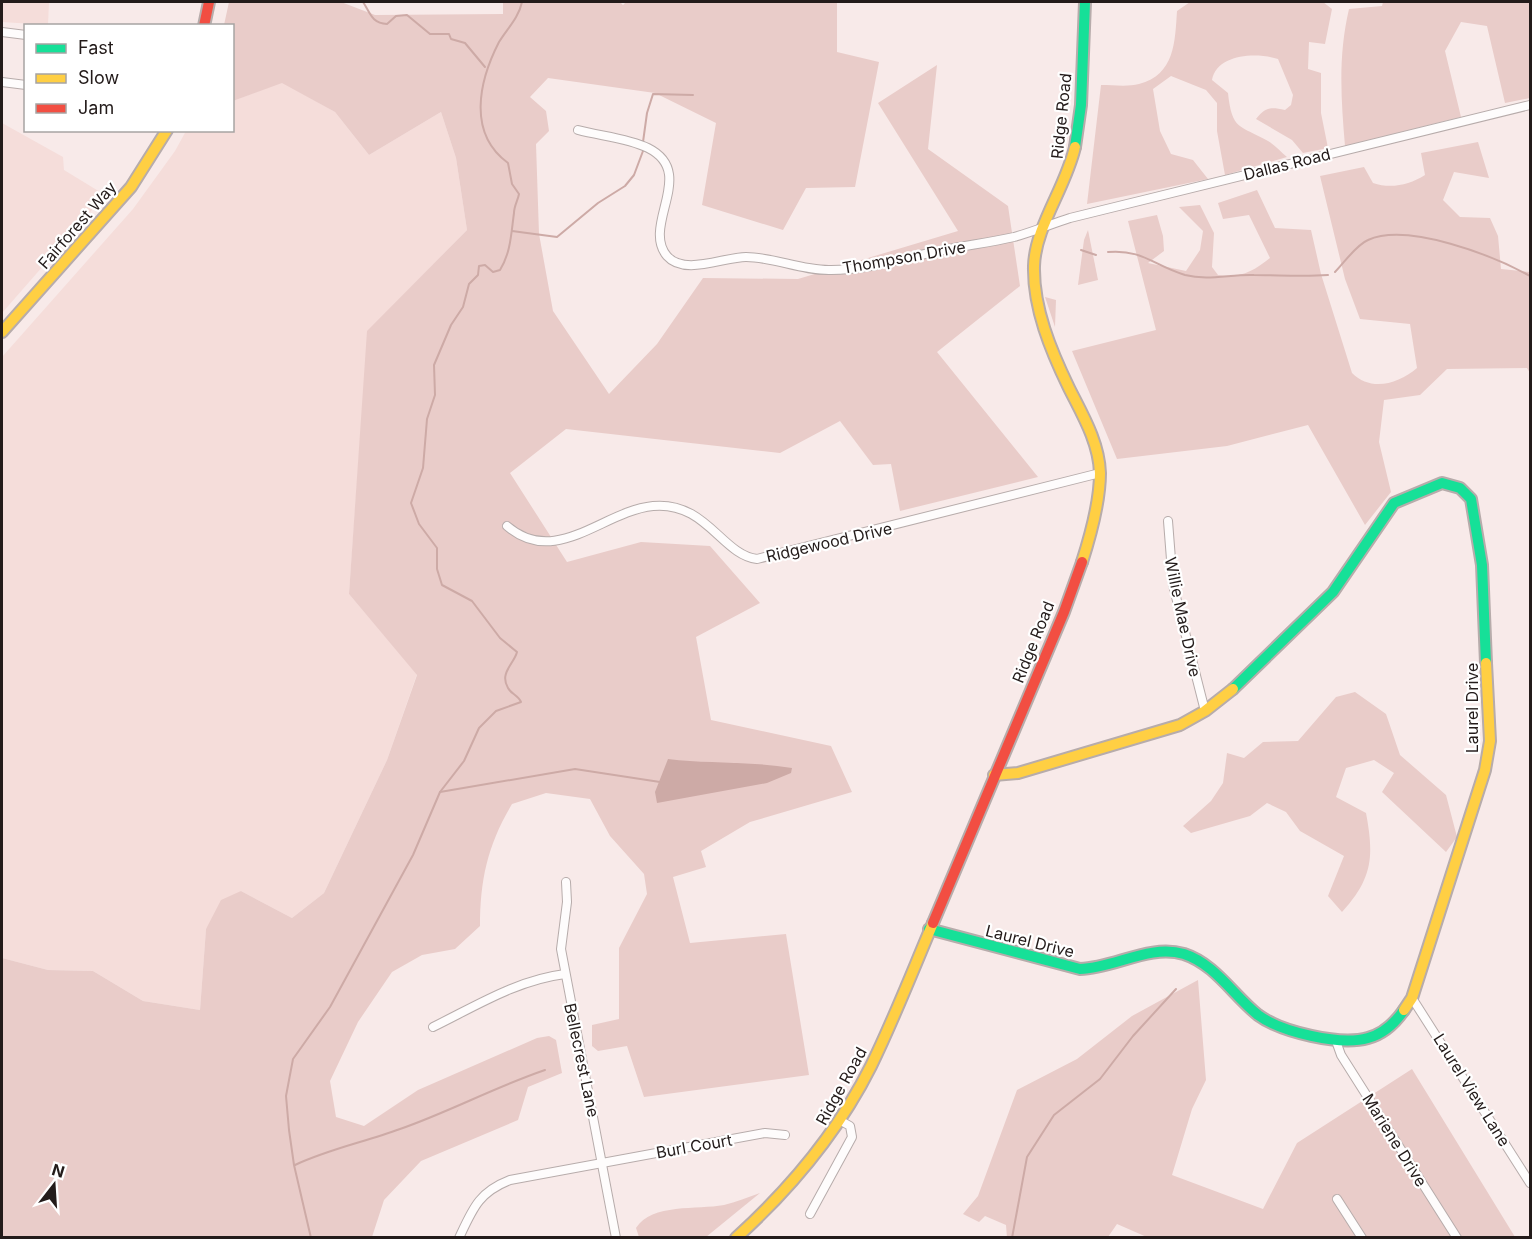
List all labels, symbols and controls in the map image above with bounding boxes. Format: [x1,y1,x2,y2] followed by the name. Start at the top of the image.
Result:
[24,24,234,132] legend
[78,37,114,58] text: Fast
[78,67,119,88] text: Slow
[1047,72,1075,160] street label: Ridge Road
[78,97,114,118] text: Jam
[1241,144,1333,184] street label: Dallas Road
[34,177,120,273] street label: Fairforest Way
[841,236,967,278] street label: Thompson Drive
[764,518,894,566] street label: Ridgewood Drive
[1161,555,1205,679] street label: Willie Mae Drive
[1008,598,1058,686] street label: Ridge Road
[1462,663,1482,753] street label: Laurel Drive
[984,920,1076,962] street label: Laurel Drive
[560,1001,604,1119] street label: Bellecrest Lane
[1429,1030,1515,1150] street label: Laurel View Lane
[811,1043,871,1129] street label: Ridge Road
[1358,1090,1432,1190] street label: Mariene Drive
[654,1129,734,1163] street label: Burl Court
[24,1155,84,1215] north arrow
[50,1159,67,1182] text: N

